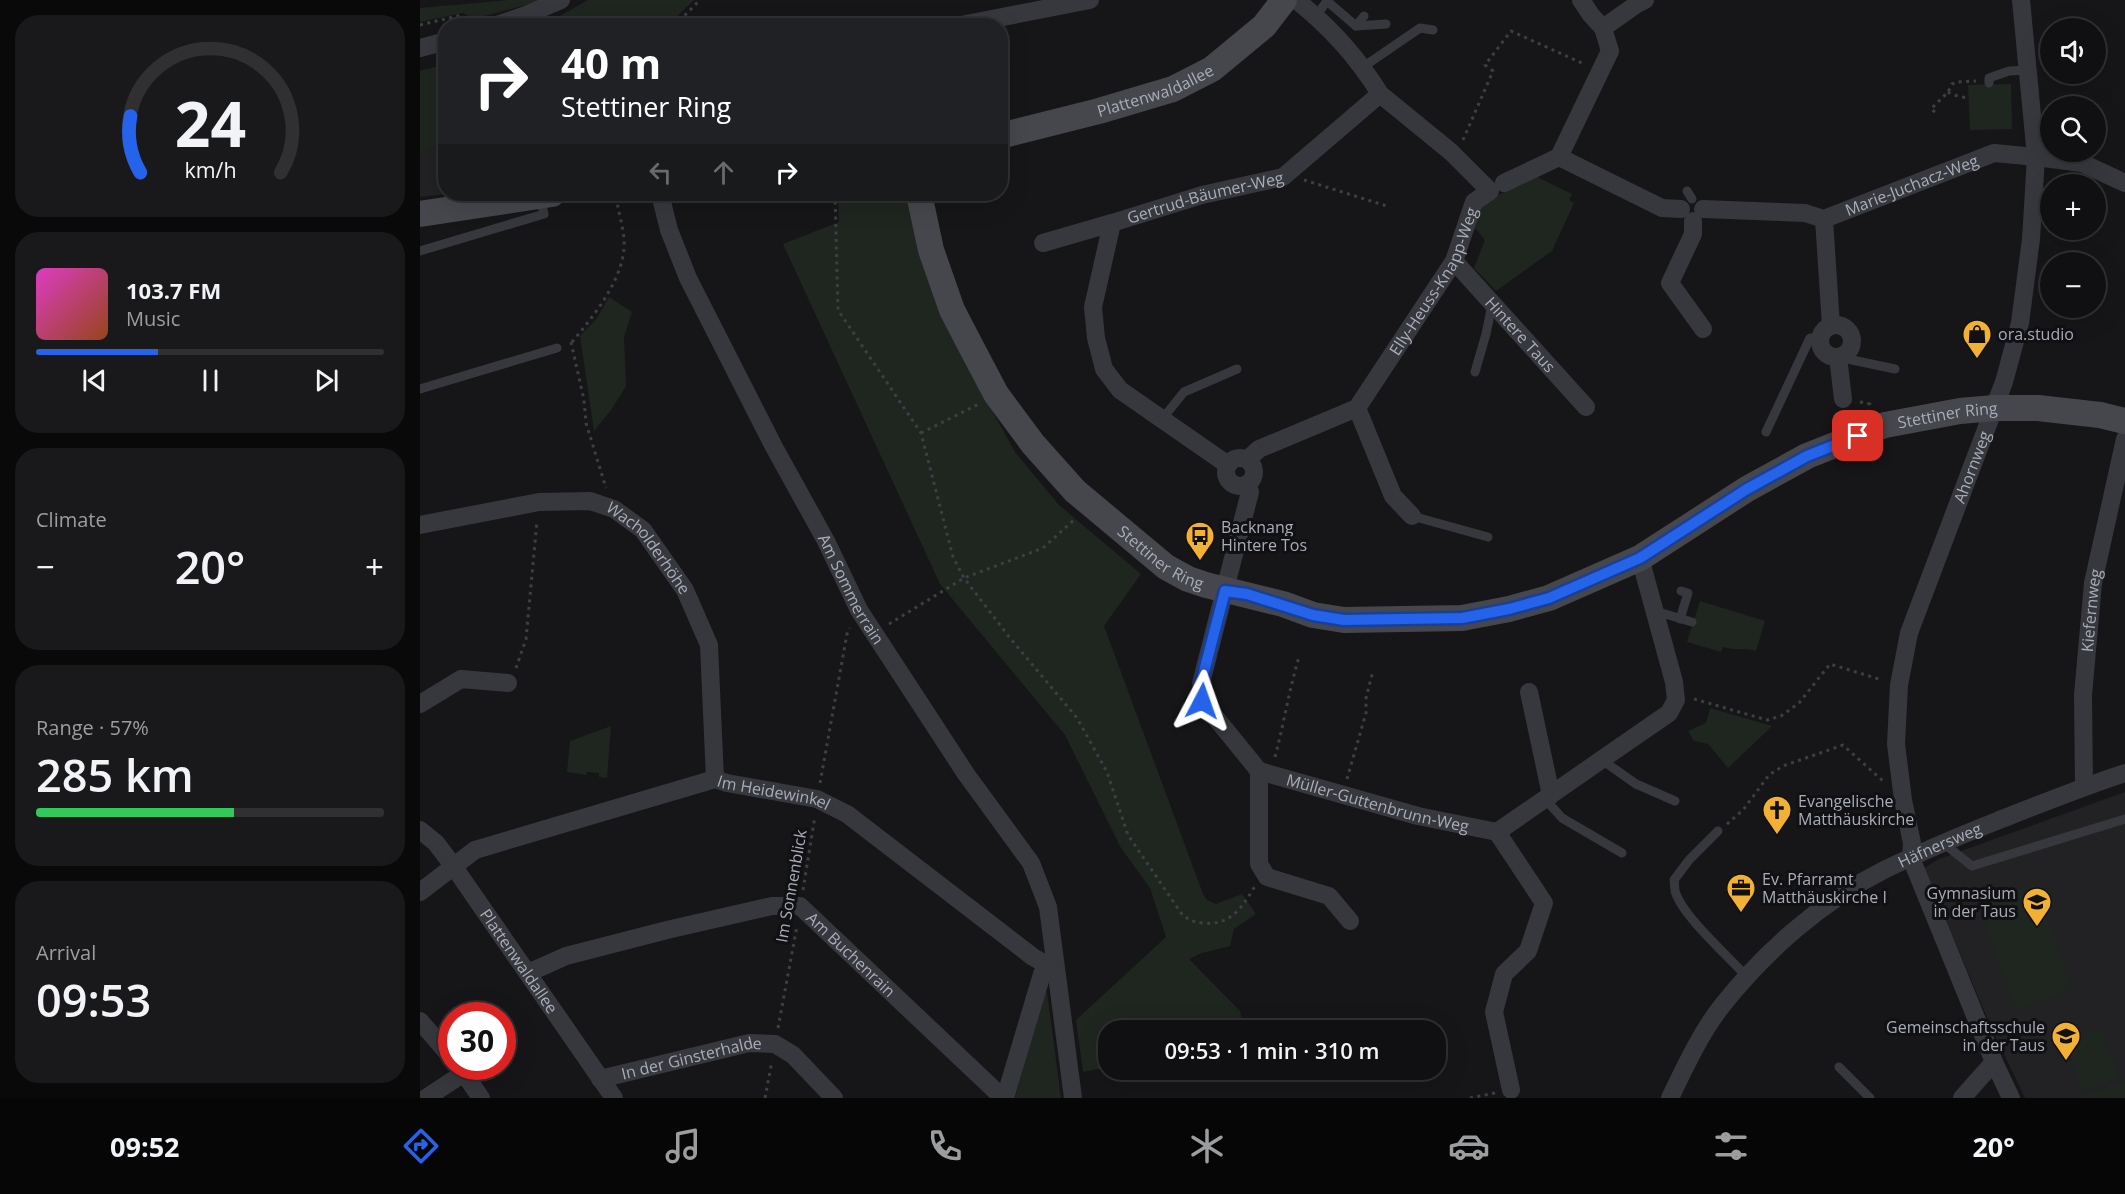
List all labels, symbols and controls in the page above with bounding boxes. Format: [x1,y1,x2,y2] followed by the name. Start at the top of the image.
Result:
[2040,18,2106,318] map controls
[2040,18,2106,84] button: sound
[561,34,661,91] text: 40 m
[462,42,540,120] icon: right
[1094,59,1217,122] street label: Plattenwaldallee
[174,80,246,165] text: 24
[561,88,731,125] text: Stettiner Ring
[2040,96,2106,162] button: search
[1842,149,1982,221] street label: Marie-Juchacz-Weg
[184,155,236,184] text: km/h
[644,156,677,189] icon: left
[707,156,740,189] icon: ahead
[770,156,803,189] icon: right
[1124,166,1286,229] street label: Gertrud-Bäumer-Weg
[2040,174,2106,240] button: +
[1384,204,1483,359] street label: Elly-Heuss-Knapp-Weg
[2040,252,2106,318] button: −
[126,275,221,305] text: 103.7 FM
[1480,292,1560,377] street label: Hintere Taus
[126,305,180,332] text: Music
[1961,318,1993,360] shop icon: ora.studio
[1998,323,2074,345] place label: ora.studio
[78,364,111,397] icon: previous
[194,364,227,397] icon: pause
[310,364,343,397] icon: next
[1896,397,1999,433] street label: Stettiner Ring
[1832,410,1883,461] pin
[1841,419,1874,452] icon: arrive
[1948,427,1996,506] street label: Ahornweg
[602,496,696,598] street label: Wacholderhöhe
[36,506,107,533] text: Climate
[1221,516,1307,556] place label: Backnang Hintere Tos
[1113,520,1207,595] street label: Stettiner Ring
[1184,520,1216,562] bus stop icon: Backnang Hintere Tos
[813,530,889,648] street label: Am Sommerrain
[175,536,245,597] text: 20°
[36,544,55,589] text: −
[365,544,384,589] text: +
[2076,566,2107,653] street label: Kiefernweg
[1170,669,1234,733] position arrow
[36,714,149,741] text: Range · 57%
[36,744,194,805] text: 285 km
[1284,768,1471,837] street label: Müller-Guttenbrunn-Weg
[715,770,834,815] street label: Im Heidewinkel
[1798,790,1914,830] place label: Evangelische Matthäuskirche
[1761,794,1793,836] church icon: Evangelische Matthäuskirche
[1894,817,1985,873] street label: Häfnersweg
[770,827,812,944] street label: Im Sonnenblick
[1762,868,1887,908] place label: Ev. Pfarramt Matthäuskirche I
[1725,872,1757,914] office icon: Ev. Pfarramt Matthäuskirche I
[1927,882,2016,922] place label: Gymnasium in der Taus
[2021,886,2053,928] school or university icon: Gymnasium in der Taus
[475,904,563,1018] street label: Plattenwaldallee
[802,907,900,1002] street label: Am Buchenrain
[36,939,96,966] text: Arrival
[36,969,151,1030] text: 09:53
[438,1002,516,1080] speed limit sign: 30
[1886,1016,2045,1056] place label: Gemeinschaftsschule in der Taus
[2050,1020,2082,1062] school or university icon: Gemeinschaftsschule in der Taus
[619,1031,762,1085] street label: In der Ginsterhalde
[1164,1035,1380,1065] text: 09:53 · 1 min · 310 m
[400,1125,442,1167] icon: directions
[662,1125,704,1167] icon: music
[924,1125,966,1167] icon: phone
[1186,1125,1228,1167] icon: climate
[1448,1125,1490,1167] icon: car
[1710,1125,1752,1167] icon: filters
[110,1128,180,1165] text: 09:52
[1972,1128,2015,1165] text: 20°

